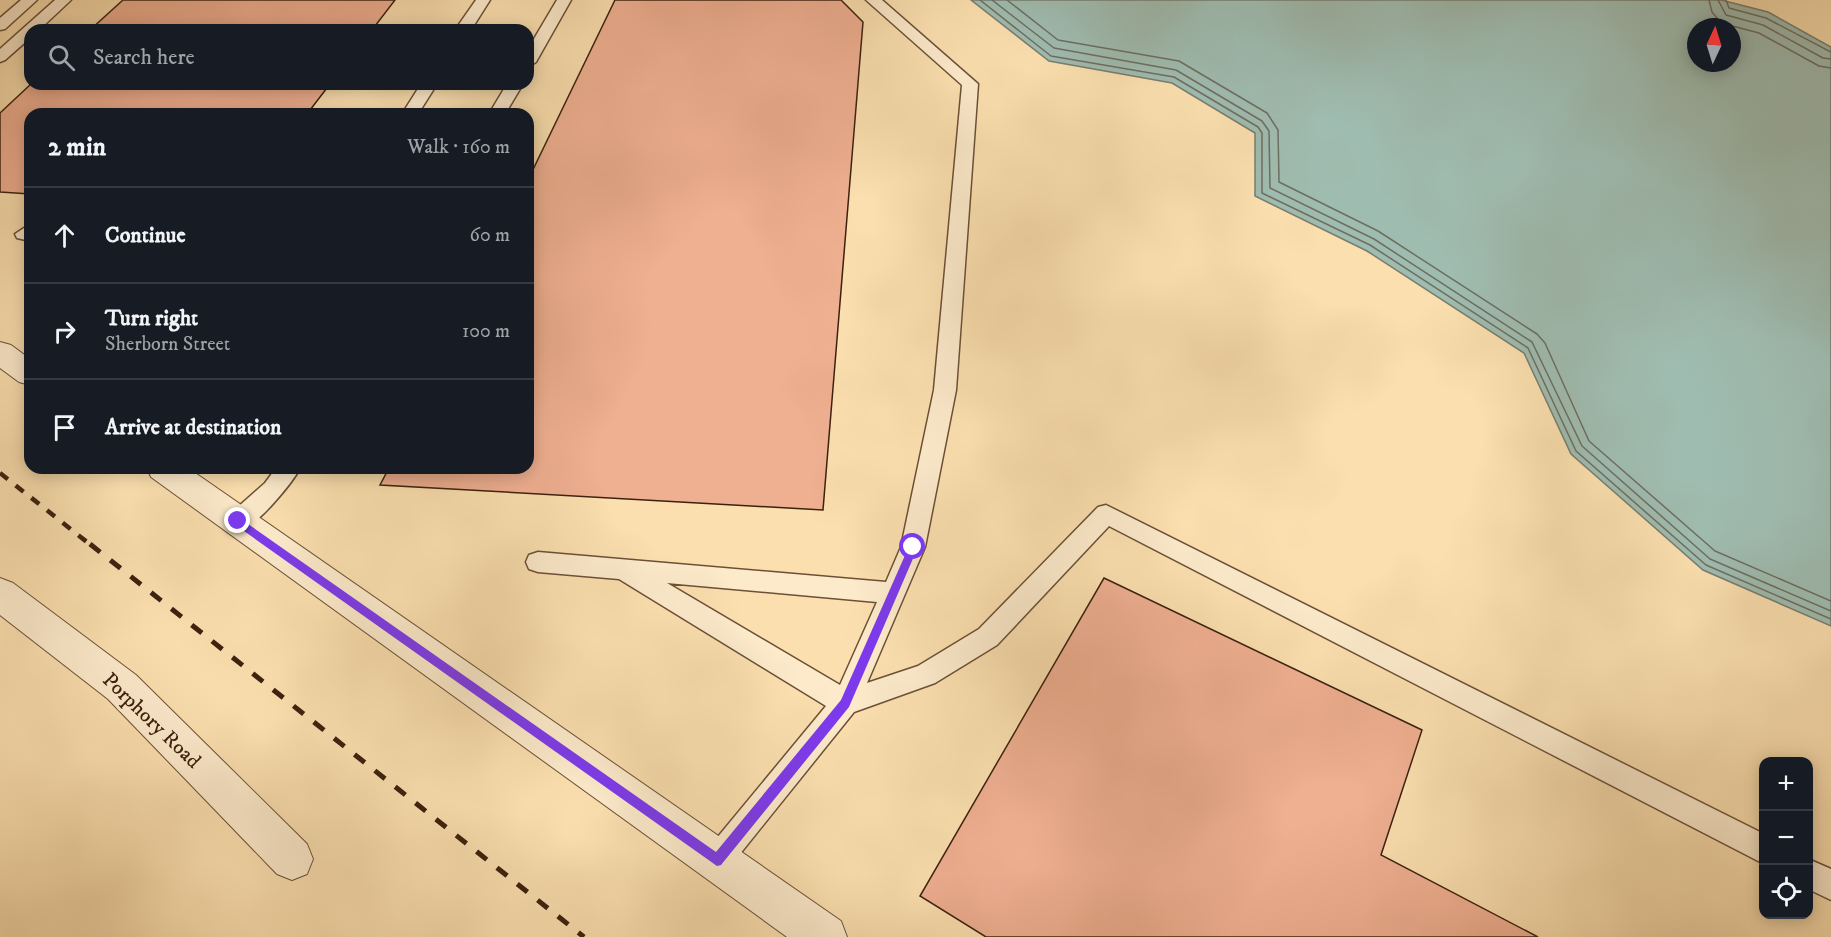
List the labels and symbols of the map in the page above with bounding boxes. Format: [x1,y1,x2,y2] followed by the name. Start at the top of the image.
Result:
[1687,18,1741,72] north arrow
[224,507,250,533] route end
[899,533,925,559] route start
[97,667,206,775] street label: Porphory Road

